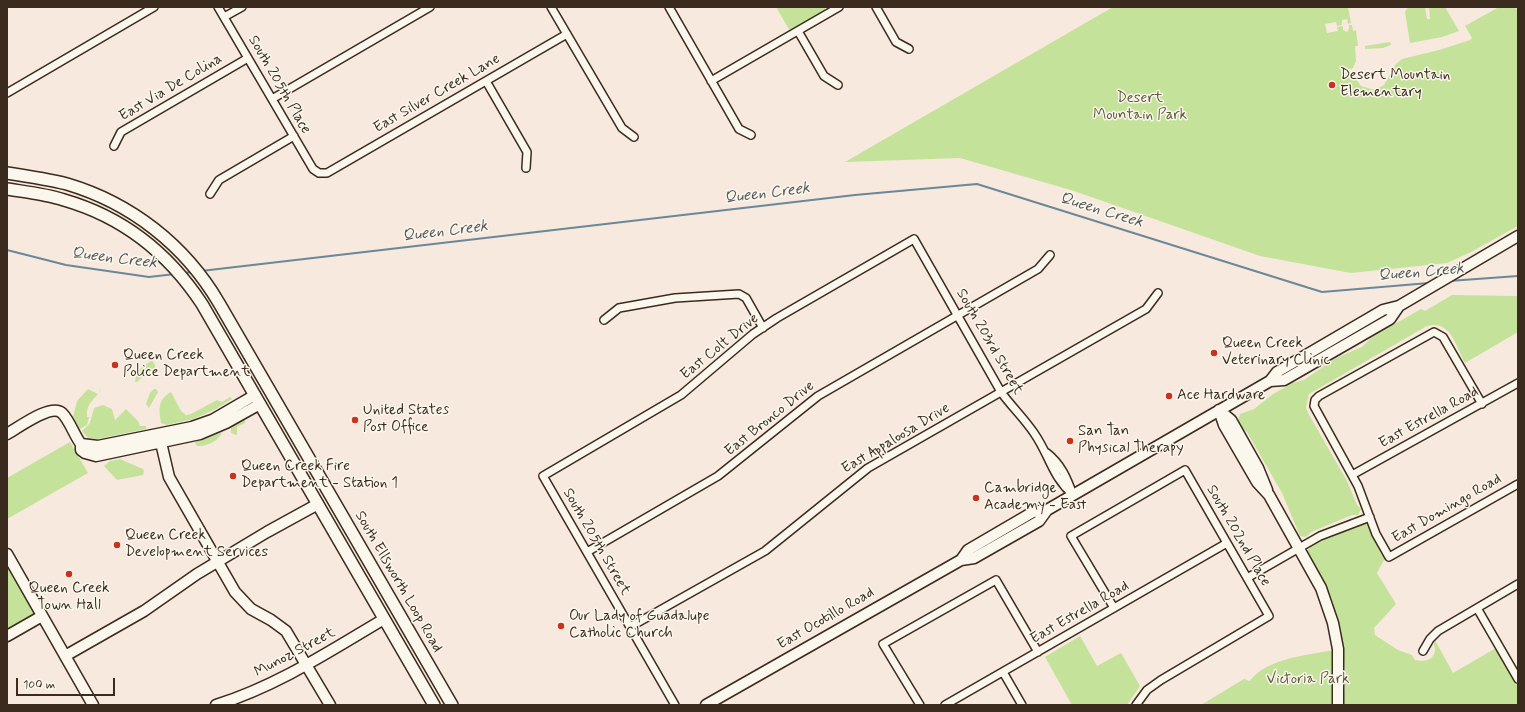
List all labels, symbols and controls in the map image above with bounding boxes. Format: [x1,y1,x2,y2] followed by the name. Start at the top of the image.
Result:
[244,33,314,137] street label: South 205th Place
[116,50,226,126] street label: East Via De Colina
[371,50,503,138] street label: East Silver Creek Lane
[1340,67,1450,102] place label: Desert Mountain Elementary
[1327,80,1337,90] marker: Desert Mountain Elementary
[1093,90,1187,125] park label: Desert Mountain Park
[723,179,811,209] water label: Queen Creek
[1057,189,1145,233] water label: Queen Creek
[401,217,489,247] water label: Queen Creek
[70,244,158,274] water label: Queen Creek
[1377,260,1465,286] water label: Queen Creek
[951,286,1027,398] street label: South 203rd Street
[677,310,763,384] street label: East Colt Drive
[1222,335,1330,370] place label: Queen Creek Veterinary Clinic
[123,347,250,382] place label: Queen Creek Police Department
[1209,348,1219,358] marker: Queen Creek Veterinary Clinic
[110,360,120,370] marker: Queen Creek Police Department
[722,377,818,461] street label: East Bronco Drive
[1376,383,1482,453] street label: East Estrella Road
[1177,387,1265,405] place label: Ace Hardware
[1164,391,1174,401] marker: Ace Hardware
[839,400,953,478] street label: East Appaloosa Drive
[363,402,449,437] place label: United States Post Office
[350,415,360,425] marker: United States Post Office
[1078,423,1184,458] place label: San Tan Physical Therapy
[1065,436,1075,446] marker: San Tan Physical Therapy
[241,458,398,493] place label: Queen Creek Fire Department - Station 1
[1389,470,1505,548] street label: East Domingo Road
[228,471,238,481] marker: Queen Creek Fire Department - Station 1
[984,480,1086,515] place label: Cambridge Academy - East
[1202,482,1274,590] street label: South 202nd Place
[558,485,634,599] street label: South 205th Street
[971,493,981,503] marker: Cambridge Academy - East
[350,508,446,656] street label: South Ellsworth Loop Road
[125,527,268,562] place label: Queen Creek Development Services
[112,540,122,550] marker: Queen Creek Development Services
[64,569,74,579] marker: Queen Creek Town Hall
[1027,577,1133,649] street label: East Estrella Road
[29,580,109,615] place label: Queen Creek Town Hall
[774,584,878,654] street label: East Ocotillo Road
[569,608,710,643] place label: Our Lady of Guadalupe Catholic Church
[556,621,566,631] marker: Our Lady of Guadalupe Catholic Church
[252,624,338,682] street label: Munoz Street
[18,670,117,696] scale bar
[1267,671,1349,689] park label: Victoria Park
[23,677,55,693] text: 100 m

